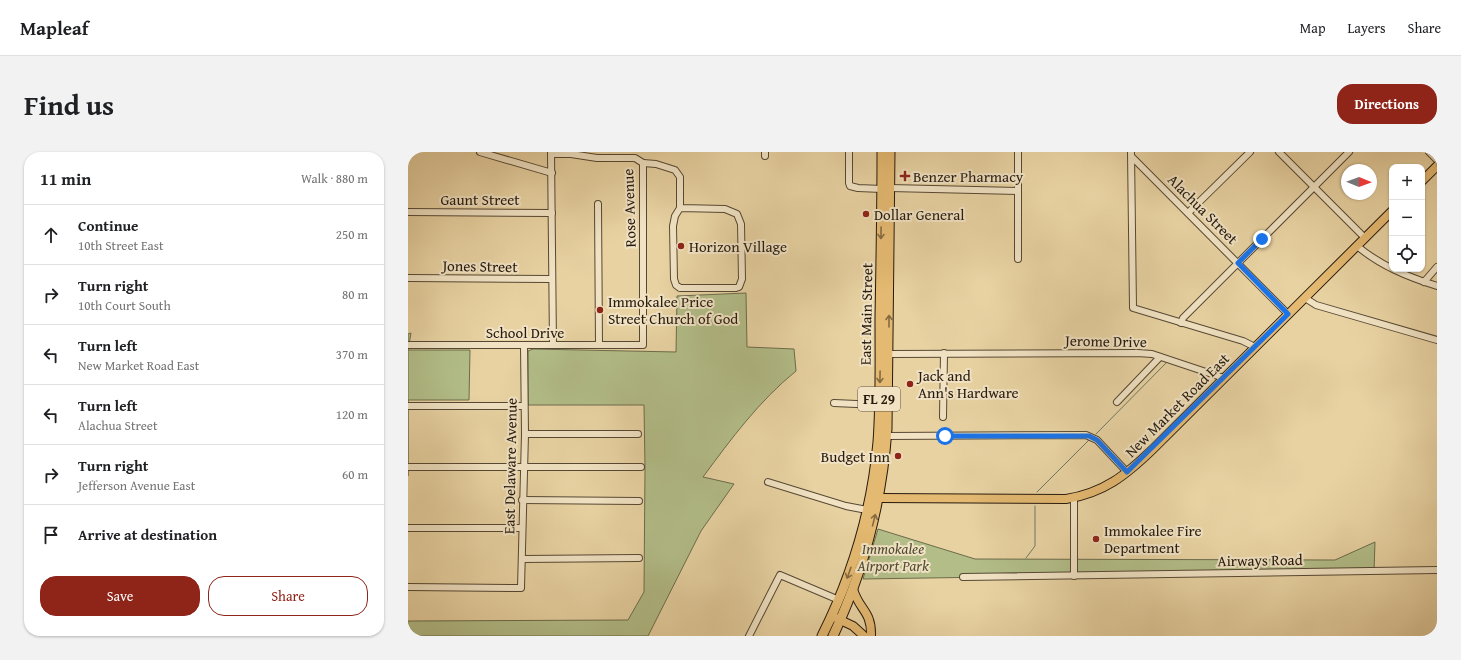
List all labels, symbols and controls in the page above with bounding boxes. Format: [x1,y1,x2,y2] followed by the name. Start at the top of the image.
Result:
[20,14,89,42] text: Mapleaf
[1300,18,1326,38] text: Map
[1348,18,1386,38] text: Layers
[1408,18,1441,38] text: Share
[24,84,114,125] text: Find us
[1337,84,1437,124] button: Directions
[1341,164,1377,200] north arrow
[1389,164,1425,272] map controls
[1389,164,1425,200] button: +
[40,166,91,191] text: 11 min
[913,166,1024,187] place label: Benzer Pharmacy
[617,168,641,248] street label: Rose Avenue
[301,169,368,188] text: Walk · 880 m
[1163,169,1243,249] street label: Alachua Street
[900,171,910,181] marker: Benzer Pharmacy
[440,189,520,210] street label: Gaunt Street
[1389,200,1425,236] button: −
[874,204,964,225] place label: Dollar General
[861,209,871,219] marker: Dollar General
[78,215,139,236] text: Continue
[40,224,62,246] icon: ahead
[336,225,368,244] text: 250 m
[877,226,885,239] one-way arrow
[1253,230,1271,248] route end
[78,236,164,255] text: 10th Street East
[689,236,787,257] place label: Horizon Village
[1389,236,1425,272] button: locate
[676,241,686,251] marker: Horizon Village
[440,255,518,277] street label: Jones Street
[855,262,877,365] street label: East Main Street
[78,275,149,296] text: Turn right
[40,284,62,306] icon: right
[342,285,368,304] text: 80 m
[608,291,738,329] place label: Immokalee Price Street Church of God
[78,296,171,315] text: 10th Court South
[595,305,605,315] marker: Immokalee Price Street Church of God
[885,315,893,328] one-way arrow
[486,322,564,343] street label: School Drive
[1063,330,1147,352] street label: Jerome Drive
[78,335,137,356] text: Turn left
[40,344,62,366] icon: left
[336,345,368,364] text: 370 m
[1120,348,1234,462] street label: New Market Road East
[78,356,199,375] text: New Market Road East
[916,365,1019,403] place label: Jack and Ann's Hardware
[876,370,884,383] one-way arrow
[905,379,915,389] marker: Jack and Ann's Hardware
[858,387,900,411] road number: FL 29
[78,395,137,416] text: Turn left
[498,398,522,534] street label: East Delaware Avenue
[40,404,62,426] icon: left
[336,405,368,424] text: 120 m
[78,416,157,435] text: Alachua Street
[936,427,954,445] route start
[821,446,891,467] place label: Budget Inn
[893,451,903,461] marker: Budget Inn
[78,455,149,476] text: Turn right
[40,464,62,486] icon: right
[342,465,368,484] text: 60 m
[78,476,195,495] text: Jefferson Avenue East
[870,514,878,527] one-way arrow
[1104,520,1202,558] place label: Immokalee Fire Department
[40,524,62,546] icon: arrive
[78,524,217,545] text: Arrive at destination
[1091,534,1101,544] marker: Immokalee Fire Department
[856,538,929,576] park label: Immokalee Airport Park
[1217,549,1303,571] street label: Airways Road
[844,567,852,579] one-way arrow
[40,576,200,616] button: Save
[208,576,368,616] button: Share

